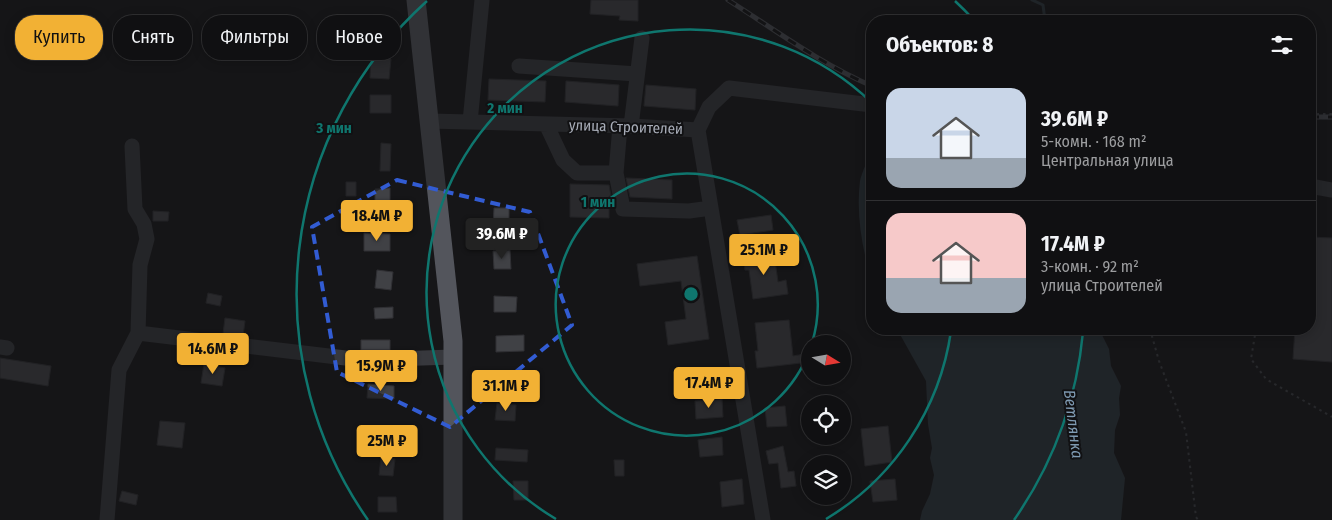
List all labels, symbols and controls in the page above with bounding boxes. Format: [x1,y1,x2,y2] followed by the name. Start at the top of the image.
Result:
[15,15,103,60] chip: Купить
[113,15,192,60] chip: Снять
[202,15,307,60] chip: Фильтры
[317,15,401,60] chip: Новое
[1268,31,1296,59] icon: filters
[886,32,993,58] text: Объектов: 8
[486,99,523,117] text: 2 мин
[1041,106,1108,132] text: 39.6M ₽
[926,108,986,168] icon: home
[569,116,683,138] street label: улица Строителей
[315,119,352,137] text: 3 мин
[1041,132,1147,151] text: 5-комн. · 168 m²
[1041,151,1174,170] text: Центральная улица
[581,193,615,211] text: 1 мин
[331,200,423,242] pin: 18.4M ₽
[352,206,402,225] text: 18.4M ₽
[456,218,548,260] pin: 39.6M ₽
[476,224,528,243] text: 39.6M ₽
[1041,231,1105,257] text: 17.4M ₽
[926,233,986,293] icon: home
[718,234,810,276] pin: 25.1M ₽
[740,240,788,259] text: 25.1M ₽
[1041,257,1139,276] text: 3-комн. · 92 m²
[1041,276,1163,295] text: улица Строителей
[682,285,700,303] centre of rings
[167,332,259,375] pin: 14.6M ₽
[801,335,851,385] north arrow
[801,335,851,505] map controls
[188,339,238,358] text: 14.6M ₽
[335,350,427,392] pin: 15.9M ₽
[356,356,406,375] text: 15.9M ₽
[663,366,755,409] pin: 17.4M ₽
[460,370,552,412] pin: 31.1M ₽
[685,373,733,392] text: 17.4M ₽
[483,376,529,395] text: 31.1M ₽
[1060,389,1087,460] water label: Ветлянка
[801,395,851,445] button: locate
[352,424,422,467] pin: 25M ₽
[368,431,406,450] text: 25M ₽
[801,455,851,505] button: layers

